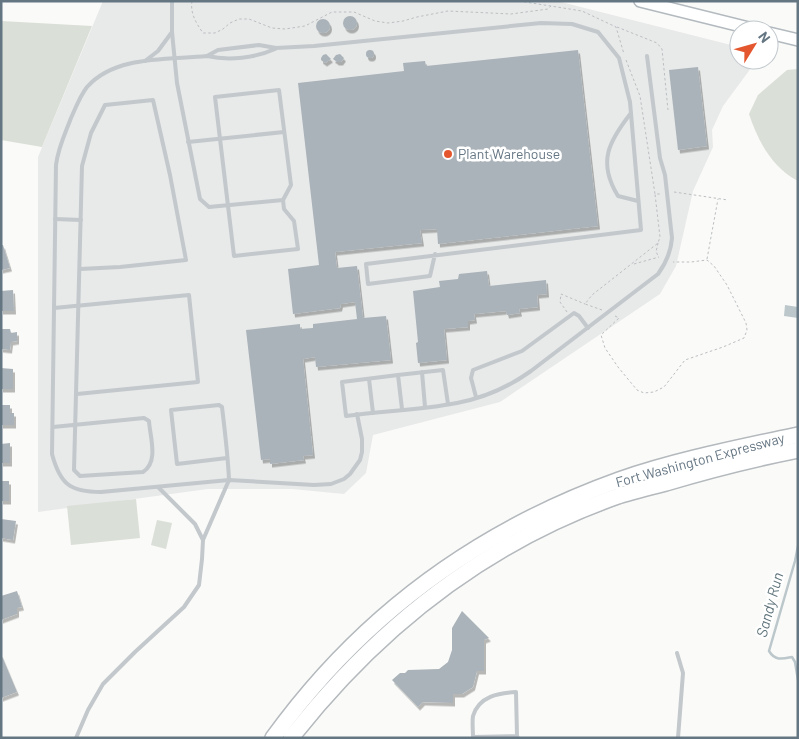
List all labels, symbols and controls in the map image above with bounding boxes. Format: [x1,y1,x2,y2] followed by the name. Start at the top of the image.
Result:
[729,20,779,70] north arrow
[755,28,774,46] text: N
[458,145,560,162] place label: Plant Warehouse
[442,148,454,160] marker: Plant Warehouse
[614,429,787,490] street label: Fort Washington Expressway
[752,570,786,639] water label: Sandy Run

